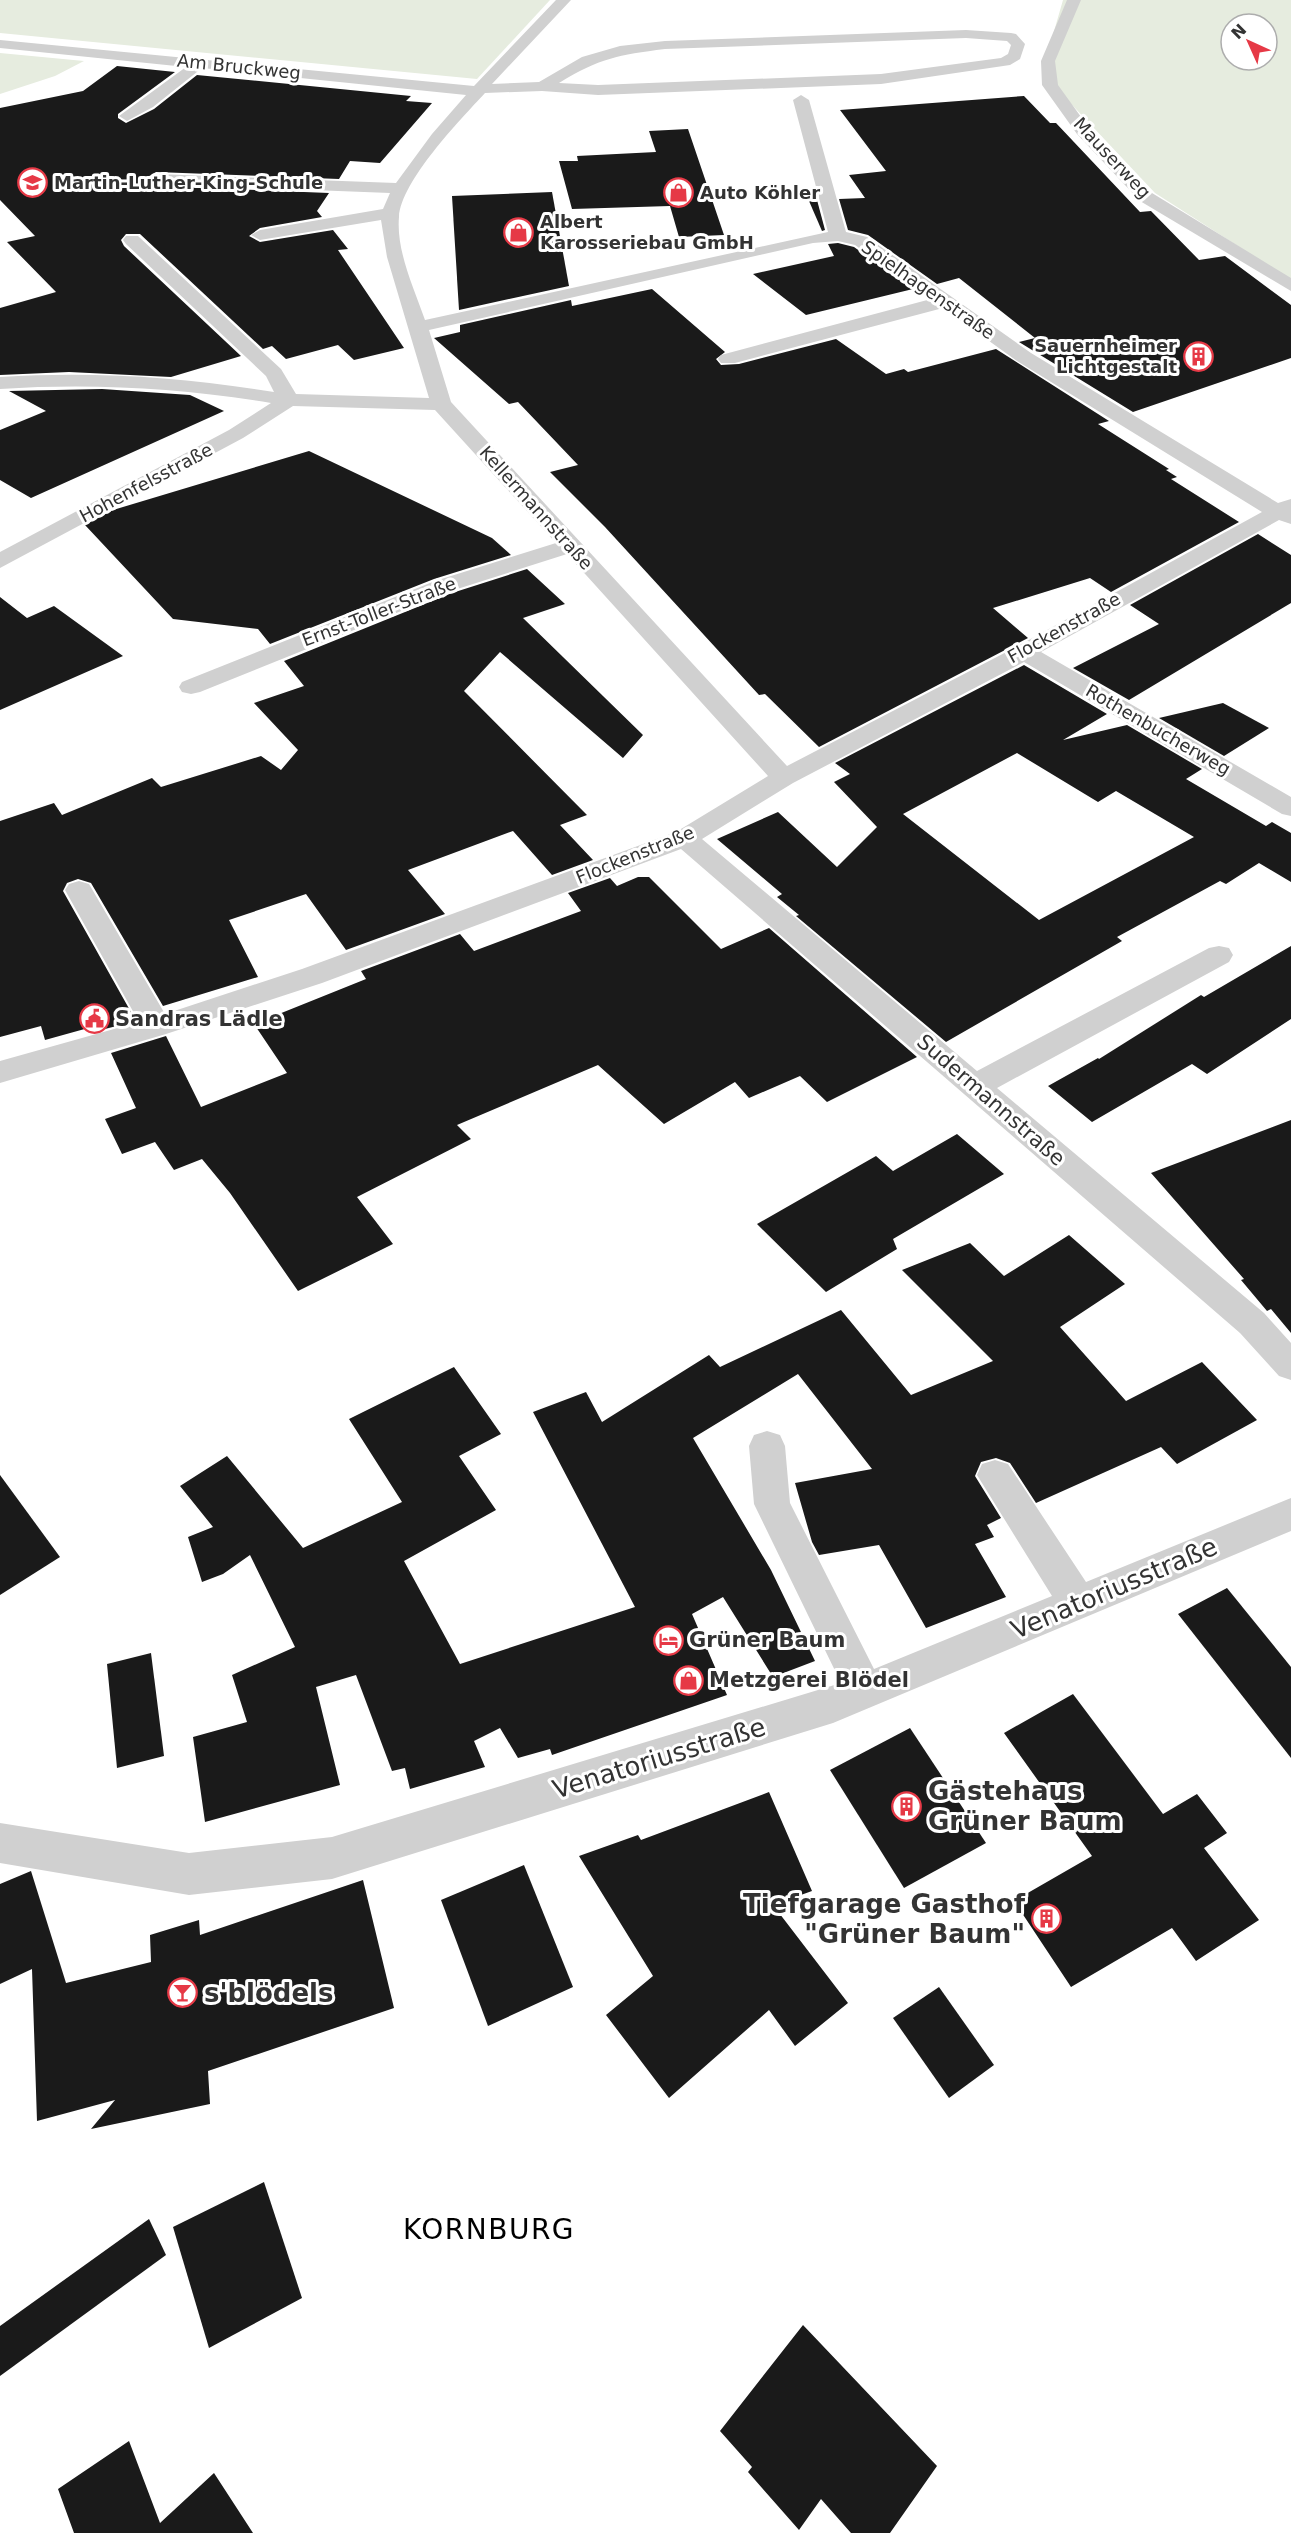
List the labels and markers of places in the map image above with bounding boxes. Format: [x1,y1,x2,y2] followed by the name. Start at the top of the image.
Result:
[17,167,49,199] school or university icon: Martin-Luther-King-Schule
[54,172,323,193] place label: Martin-Luther-King-Schule
[663,177,695,209] shop icon: Auto Köhler
[700,182,820,203] place label: Auto Köhler
[540,211,754,253] place label: Albert Karosseriebau GmbH
[503,216,535,248] shop icon: Albert Karosseriebau GmbH
[1034,335,1177,377] place label: Sauernheimer Lichtgestalt
[1182,340,1214,372] building icon: Sauernheimer Lichtgestalt
[78,1003,110,1035] public building icon: Sandras Lädle
[115,1007,283,1031] place label: Sandras Lädle
[652,1624,684,1656] hotel icon: Grüner Baum
[689,1628,845,1652] place label: Grüner Baum
[672,1664,704,1696] shop icon: Metzgerei Blödel
[709,1668,909,1692] place label: Metzgerei Blödel
[928,1776,1122,1836] place label: Gästehaus Grüner Baum
[891,1790,923,1822] building icon: Gästehaus Grüner Baum
[743,1889,1026,1949] place label: Tiefgarage Gasthof "Grüner Baum"
[1030,1903,1062,1935] building icon: Tiefgarage Gasthof "Grüner Baum"
[167,1977,199,2009] bar icon: s'blödels
[204,1978,333,2008] place label: s'blödels

